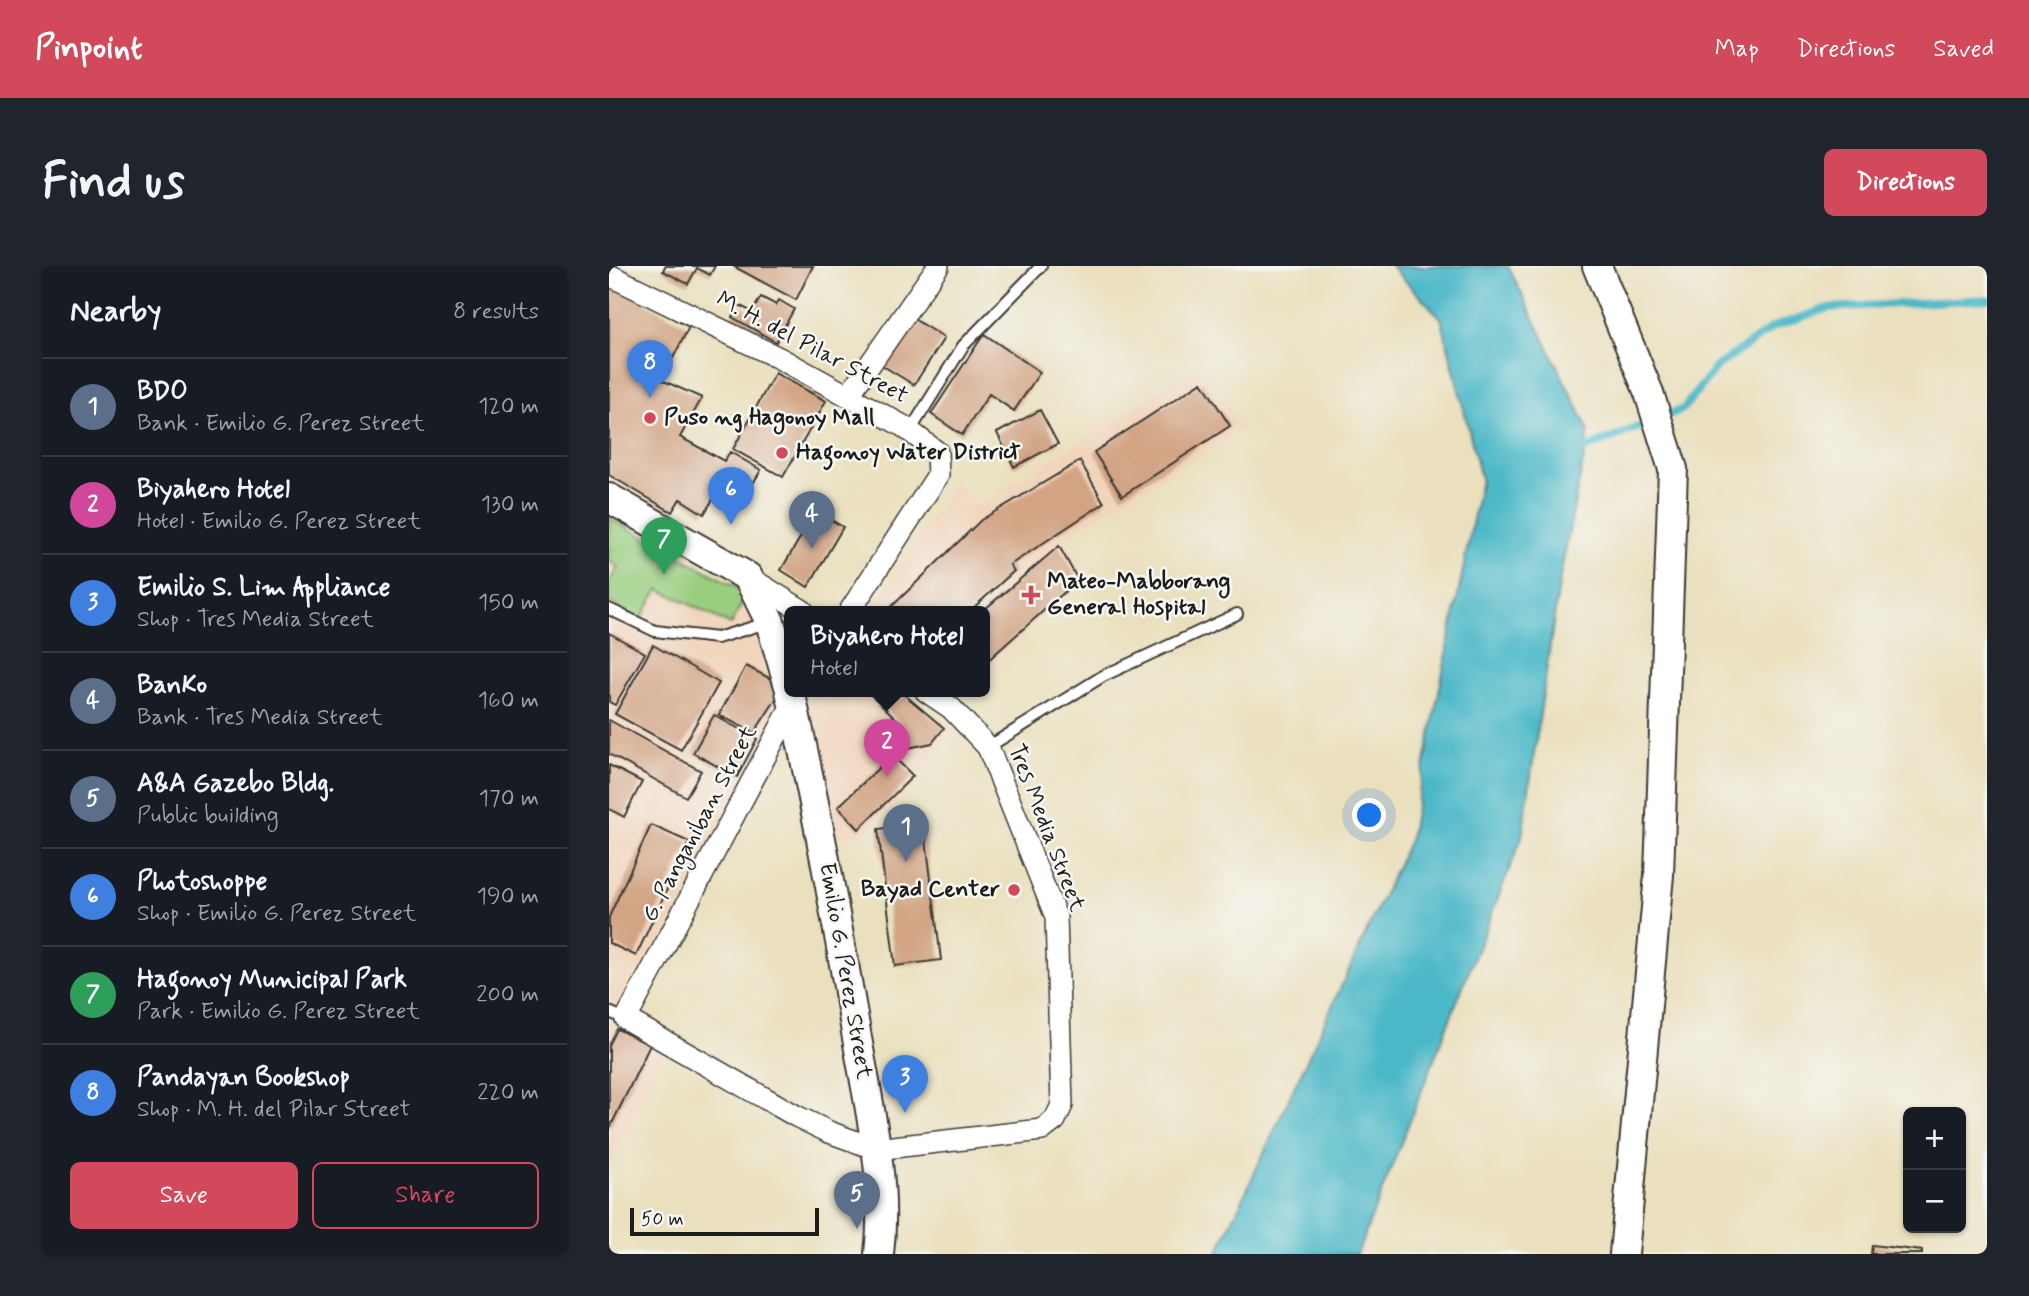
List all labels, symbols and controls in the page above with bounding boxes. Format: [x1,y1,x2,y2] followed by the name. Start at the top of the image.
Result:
[35,27,143,71] text: Pinpoint
[1715,34,1759,65] text: Map
[1797,34,1895,65] text: Directions
[1933,34,1994,65] text: Saved
[1824,149,1987,216] button: Directions
[42,150,185,215] text: Find us
[711,285,913,411] street label: M. H. del Pilar Street
[70,292,161,331] text: Nearby
[453,297,539,327] text: 8 results
[627,340,673,398] pin: 8
[137,375,188,409] text: BDO
[88,392,98,422] text: 1
[478,392,539,422] text: 120 m
[664,403,875,435] place label: Puso ng Hagonoy Mall
[137,409,425,439] text: Bank · Emilio G. Perez Street
[642,410,658,426] marker: Puso ng Hagonoy Mall
[796,438,1021,471] place label: Hagonoy Water District
[774,445,790,461] marker: Hagonoy Water District
[708,467,754,525] pin: 6
[137,473,290,507] text: Biyahero Hotel
[87,490,99,520] text: 2
[481,490,539,520] text: 130 m
[789,491,835,549] pin: 4
[137,507,421,537] text: Hotel · Emilio G. Perez Street
[641,517,687,575] pin: 7
[1047,567,1230,623] place label: Mateo-Mabborang General Hospital
[137,571,391,605] text: Emilio S. Lim Appliance
[1021,585,1041,605] marker: Mateo-Mabborang General Hospital
[88,588,98,618] text: 3
[478,588,539,618] text: 150 m
[137,605,374,635] text: Shop · Tres Media Street
[784,606,990,697] popup
[811,620,963,654] text: Biyahero Hotel
[811,654,857,684] text: Hotel
[137,669,207,703] text: BanKo
[86,686,100,716] text: 4
[478,686,539,716] text: 160 m
[137,703,383,733] text: Bank · Tres Media Street
[864,719,910,777] pin: 2
[635,720,767,928] street label: G. Panganiban Street
[1000,740,1092,917] street label: Tres Media Street
[137,767,334,801] text: A&A Gazebo Bldg.
[86,784,100,814] text: 5
[479,784,539,814] text: 170 m
[1352,798,1386,832] your location
[137,801,279,831] text: Public building
[883,804,929,862] pin: 1
[811,860,879,1082] street label: Emilio G. Perez Street
[137,865,267,899] text: Photoshoppe
[861,875,1000,905] place label: Bayad Center
[87,882,99,912] text: 6
[477,882,539,912] text: 190 m
[1006,882,1022,898] marker: Bayad Center
[137,899,416,929] text: Shop · Emilio G. Perez Street
[137,963,407,997] text: Hagonoy Municipal Park
[86,980,100,1010] text: 7
[476,980,539,1010] text: 200 m
[137,997,420,1027] text: Park · Emilio G. Perez Street
[882,1055,928,1113] pin: 3
[137,1061,350,1095] text: Pandayan Bookshop
[87,1078,99,1108] text: 8
[477,1078,539,1108] text: 220 m
[137,1095,410,1125] text: Shop · M. H. del Pilar Street
[1903,1107,1966,1233] map controls
[1903,1107,1966,1170] button: +
[70,1162,298,1229] button: Save
[312,1162,539,1229] button: Share
[1903,1170,1966,1233] button: −
[834,1171,880,1229] pin: 5
[630,1205,819,1237] scale bar
[641,1207,684,1232] text: 50 m

